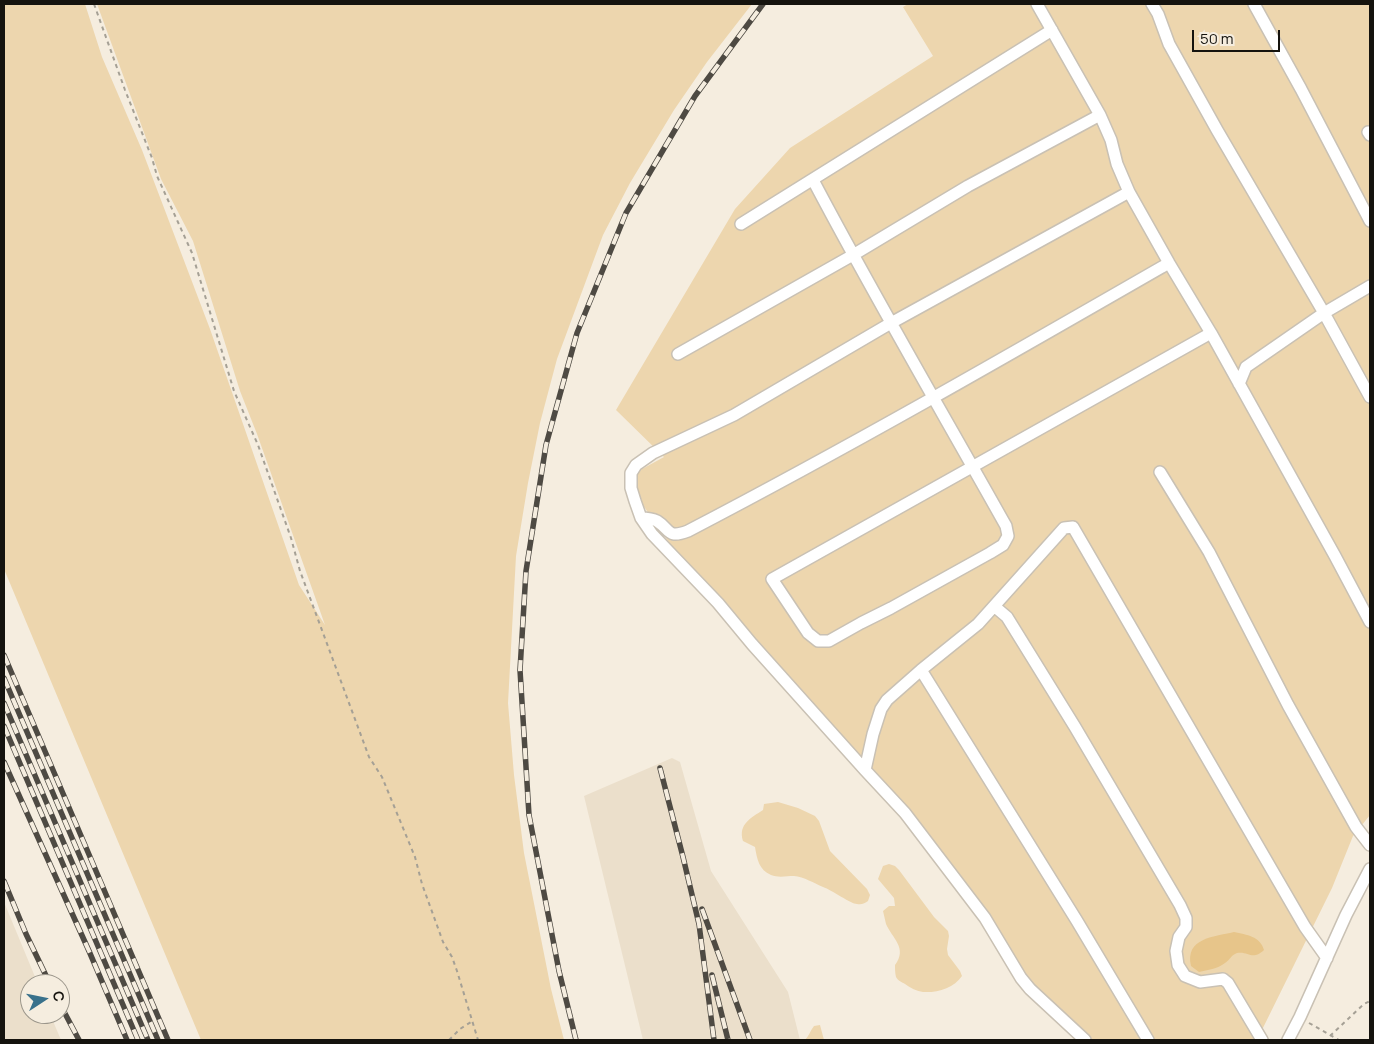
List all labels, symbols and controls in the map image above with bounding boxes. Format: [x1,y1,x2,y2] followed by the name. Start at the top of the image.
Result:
[1194,20,1282,52] scale bar
[1200,28,1234,49] text: 50 m
[20,974,70,1024] north arrow
[49,989,70,1003] text: С

